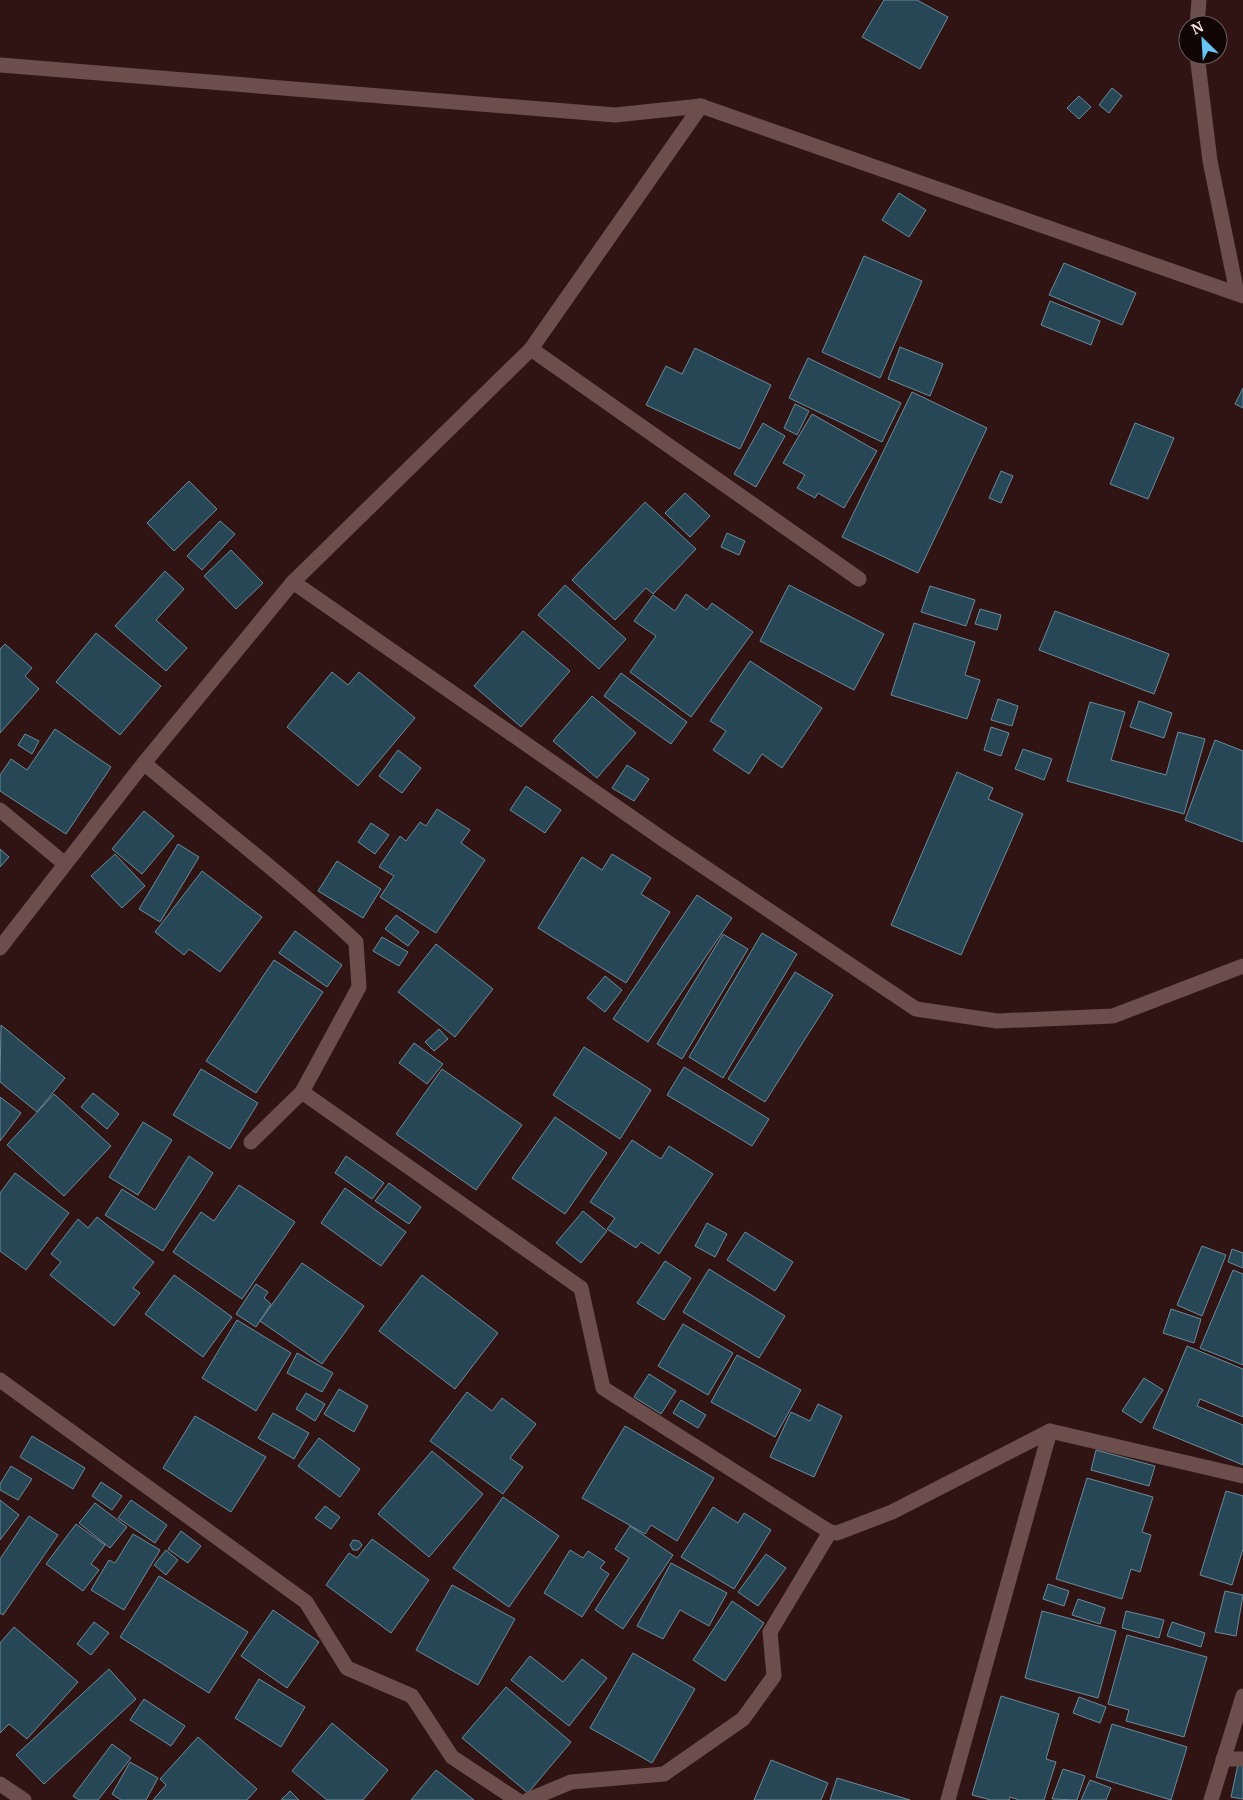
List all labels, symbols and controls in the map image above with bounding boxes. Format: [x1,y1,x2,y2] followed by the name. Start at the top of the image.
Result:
[1178,15,1228,65] north arrow
[1189,18,1206,39] text: N

